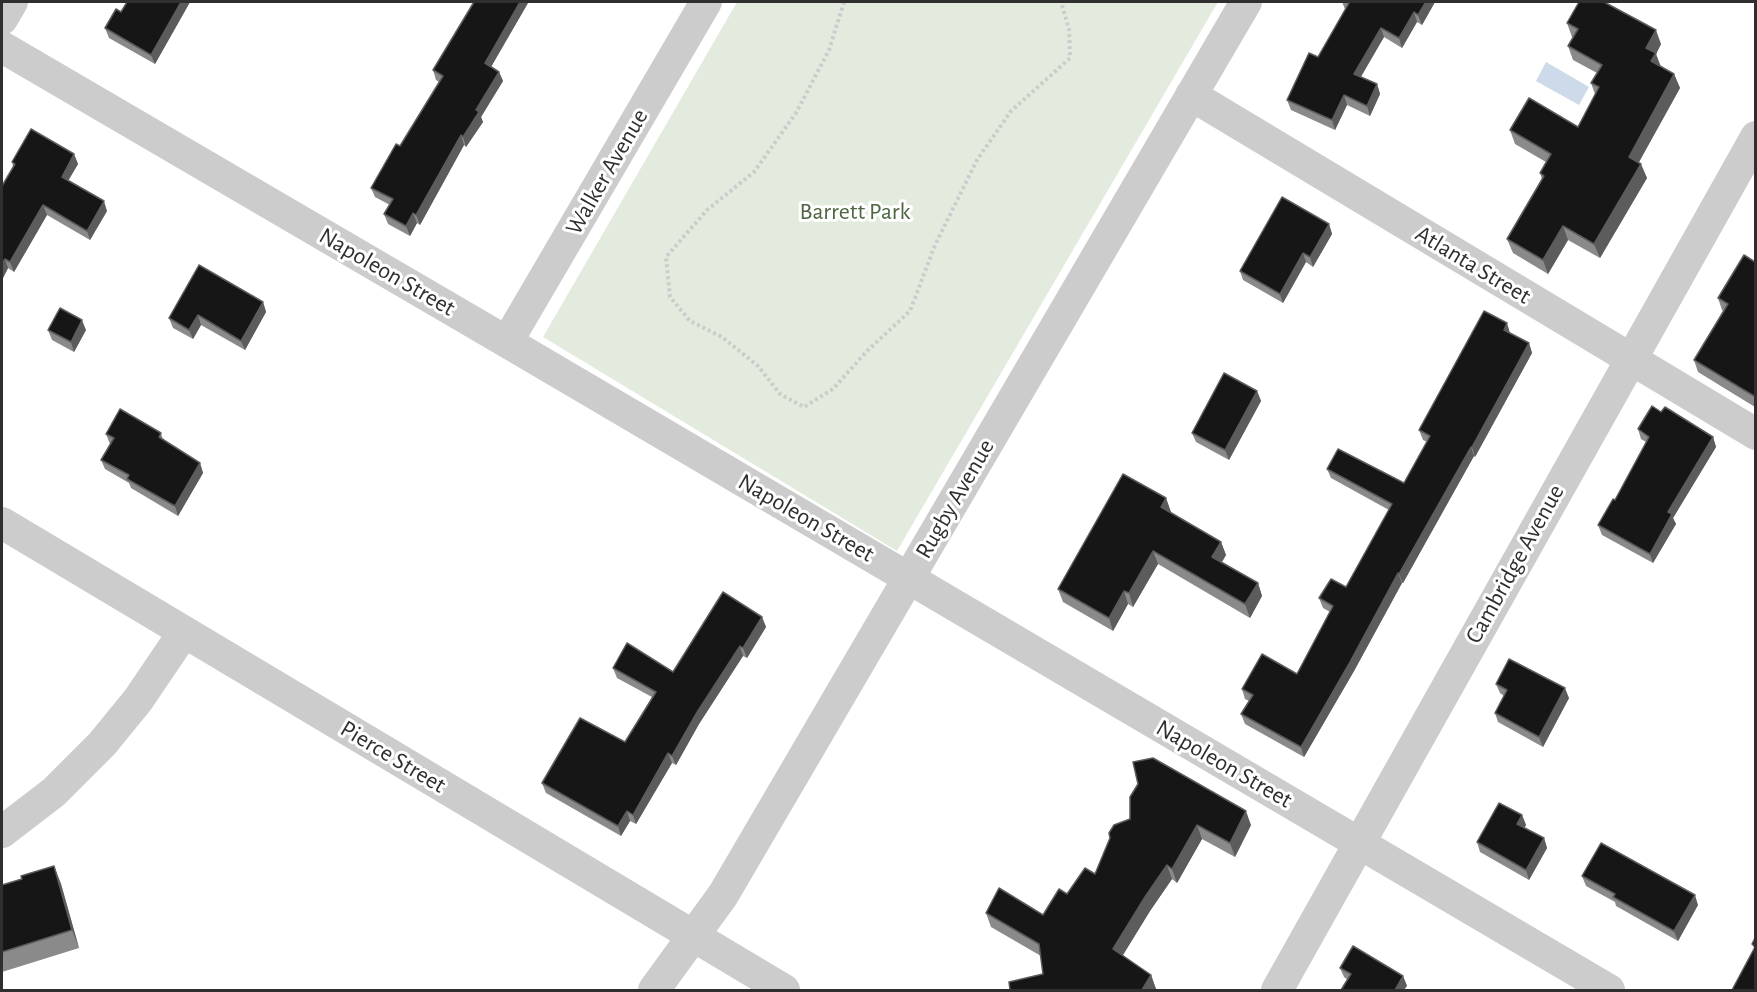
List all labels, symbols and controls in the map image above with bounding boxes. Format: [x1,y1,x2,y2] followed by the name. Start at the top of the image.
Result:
[559,104,655,240] street label: Walker Avenue
[800,198,910,226] park label: Barrett Park
[1410,219,1536,311] street label: Atlanta Street
[314,221,460,323] street label: Napoleon Street
[909,434,1001,564] street label: Rugby Avenue
[733,467,879,569] street label: Napoleon Street
[1459,479,1571,649] street label: Cambridge Avenue
[1151,713,1297,815] street label: Napoleon Street
[335,714,451,800] street label: Pierce Street

